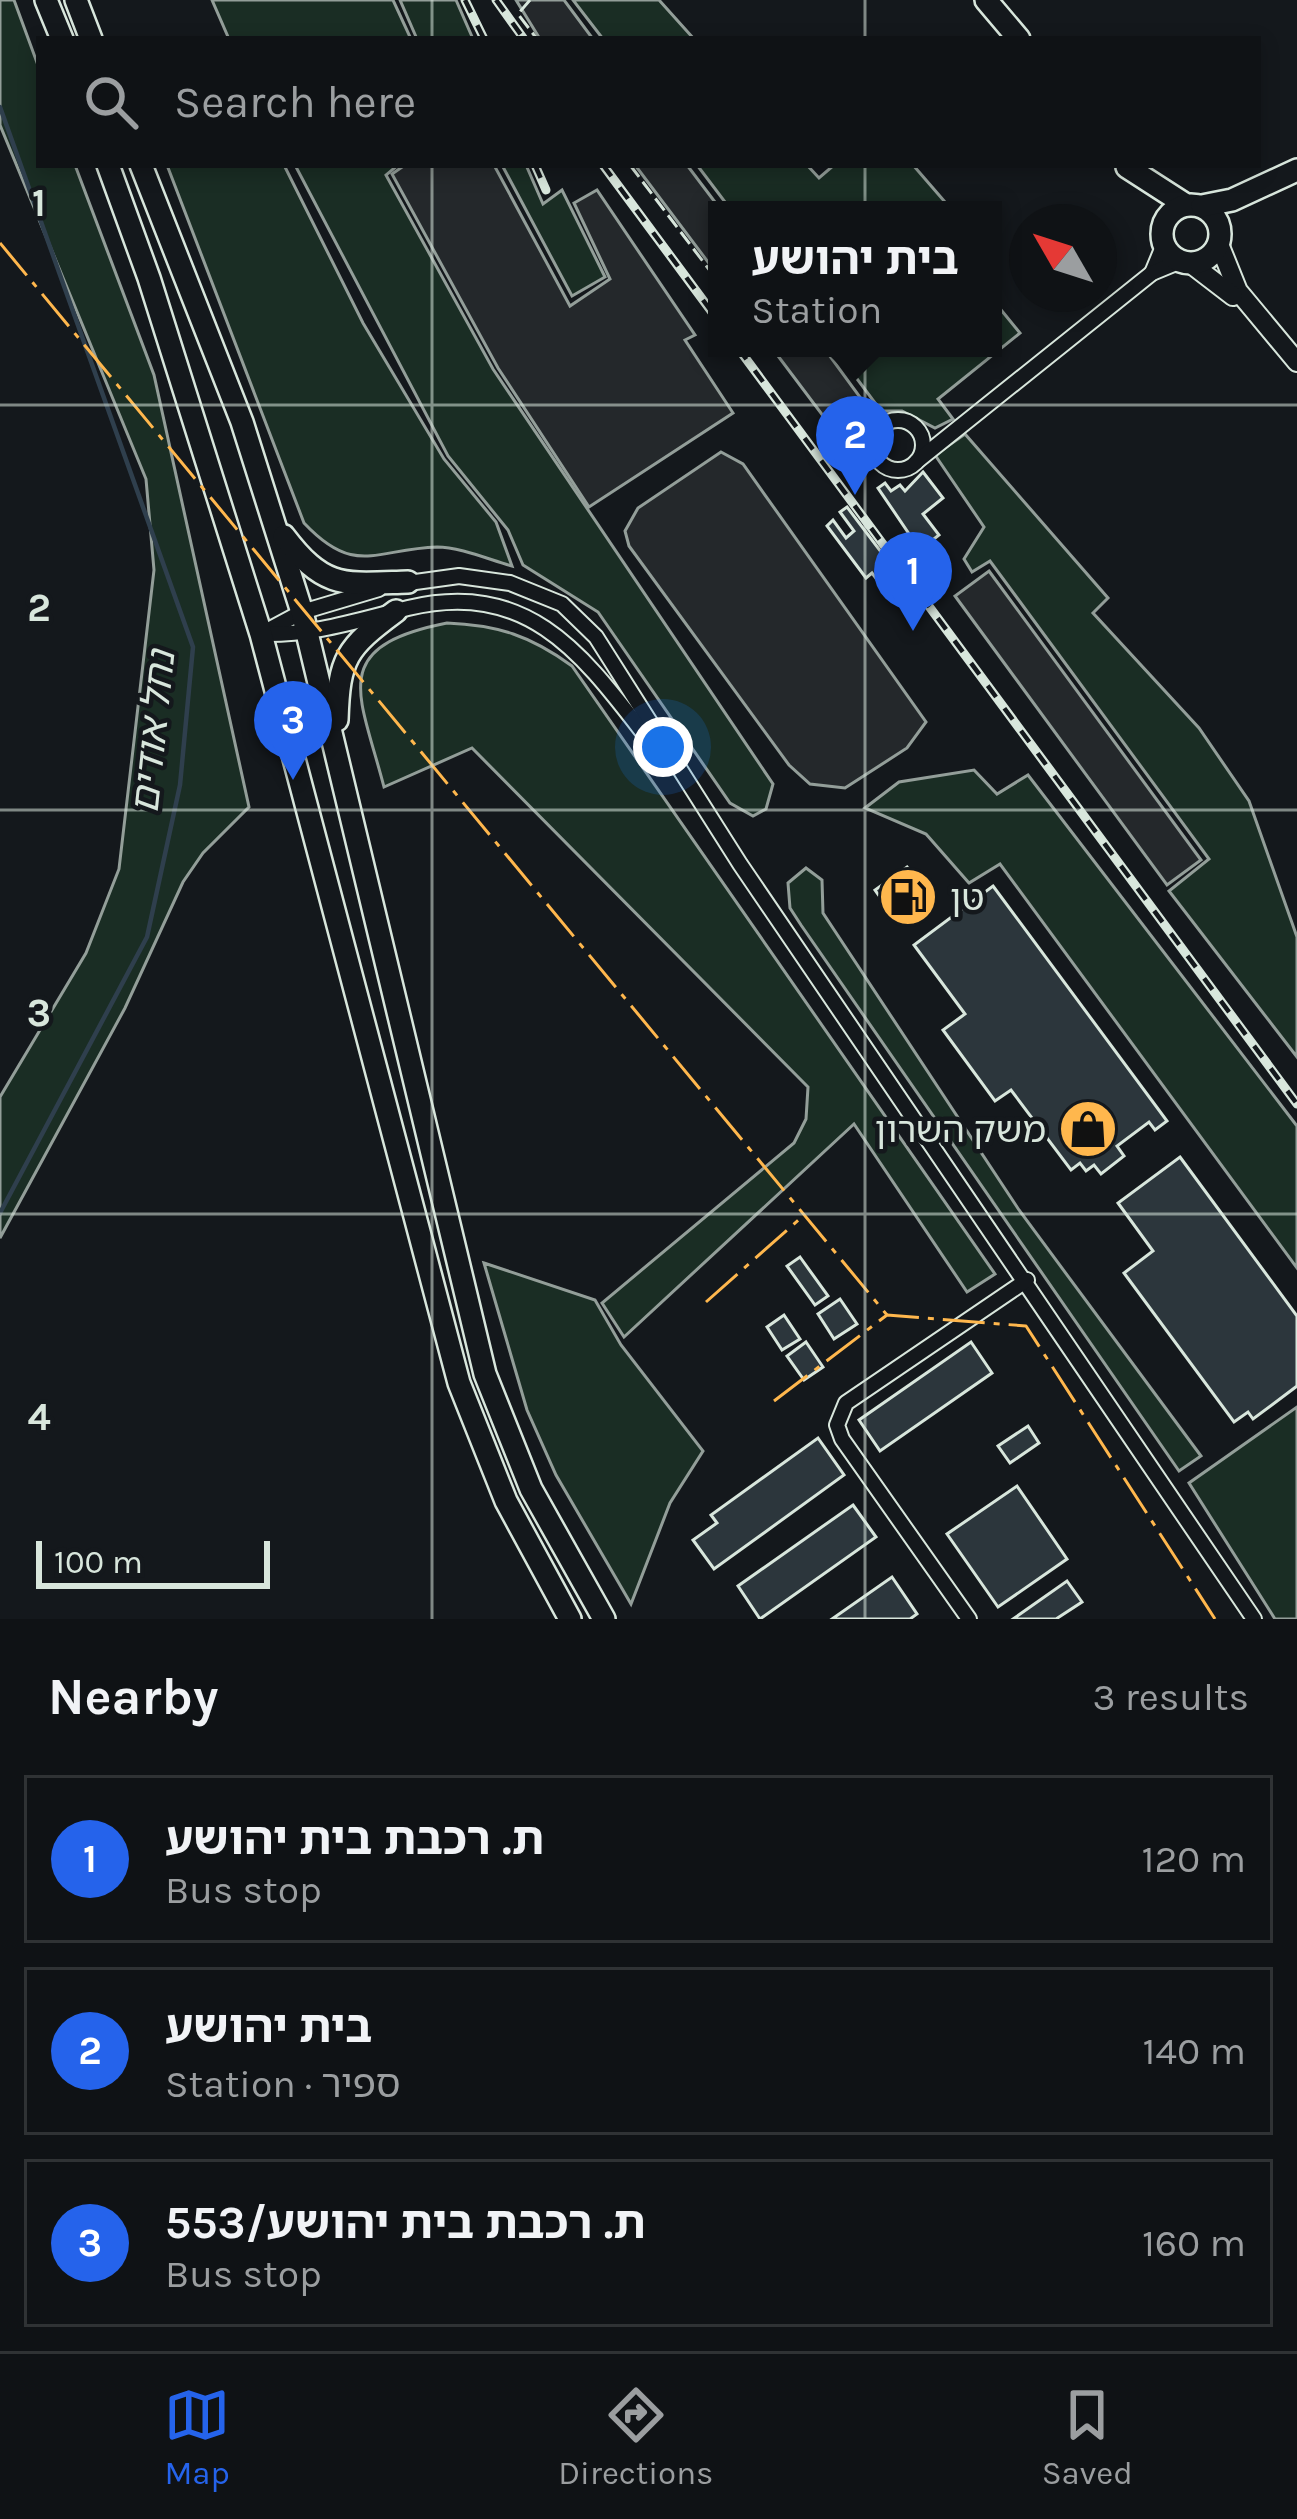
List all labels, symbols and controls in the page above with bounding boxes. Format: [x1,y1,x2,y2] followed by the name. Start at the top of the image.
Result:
[36,36,1261,168] search box
[78,69,144,135] icon: search
[174,76,416,128] text: Search here
[32,180,46,226] text: 1
[708,201,1002,357] popup
[1009,204,1117,312] north arrow
[751,233,959,285] text: בית יהושע
[751,287,882,333] text: Station
[816,396,894,495] pin: 2
[874,532,952,631] pin: 1
[27,585,51,631] text: 2
[122,646,185,816] water label: נחל אודים
[254,681,332,780] pin: 3
[633,717,693,777] your location
[877,866,939,928] fuel station icon: טן
[950,877,985,919] place label: טן
[27,990,51,1036] text: 3
[1057,1098,1119,1160] shop icon: משק השרון
[875,1109,1046,1151] place label: משק השרון
[27,1394,51,1440] text: 4
[36,1535,270,1588] scale bar
[54,1543,143,1581] text: 100 m
[48,1667,218,1727] text: Nearby
[1092,1674,1249,1720] text: 3 results
[165,1813,544,1865] text: ת. רכבת בית יהושע
[83,1836,97,1882] text: 1
[1142,1836,1246,1882] text: 120 m
[165,1867,322,1913] text: Bus stop
[165,2001,372,2053] text: בית יהושע
[78,2028,102,2074] text: 2
[1142,2028,1246,2074] text: 140 m
[165,2061,401,2107] text: Station · ספיר
[165,2197,646,2249] text: ת. רכבת בית יהושע/553
[78,2220,102,2266] text: 3
[1142,2220,1246,2266] text: 160 m
[165,2251,322,2297] text: Bus stop
[164,2382,230,2492] tab: Map
[558,2382,713,2492] tab: Directions
[1042,2382,1133,2492] tab: Saved

